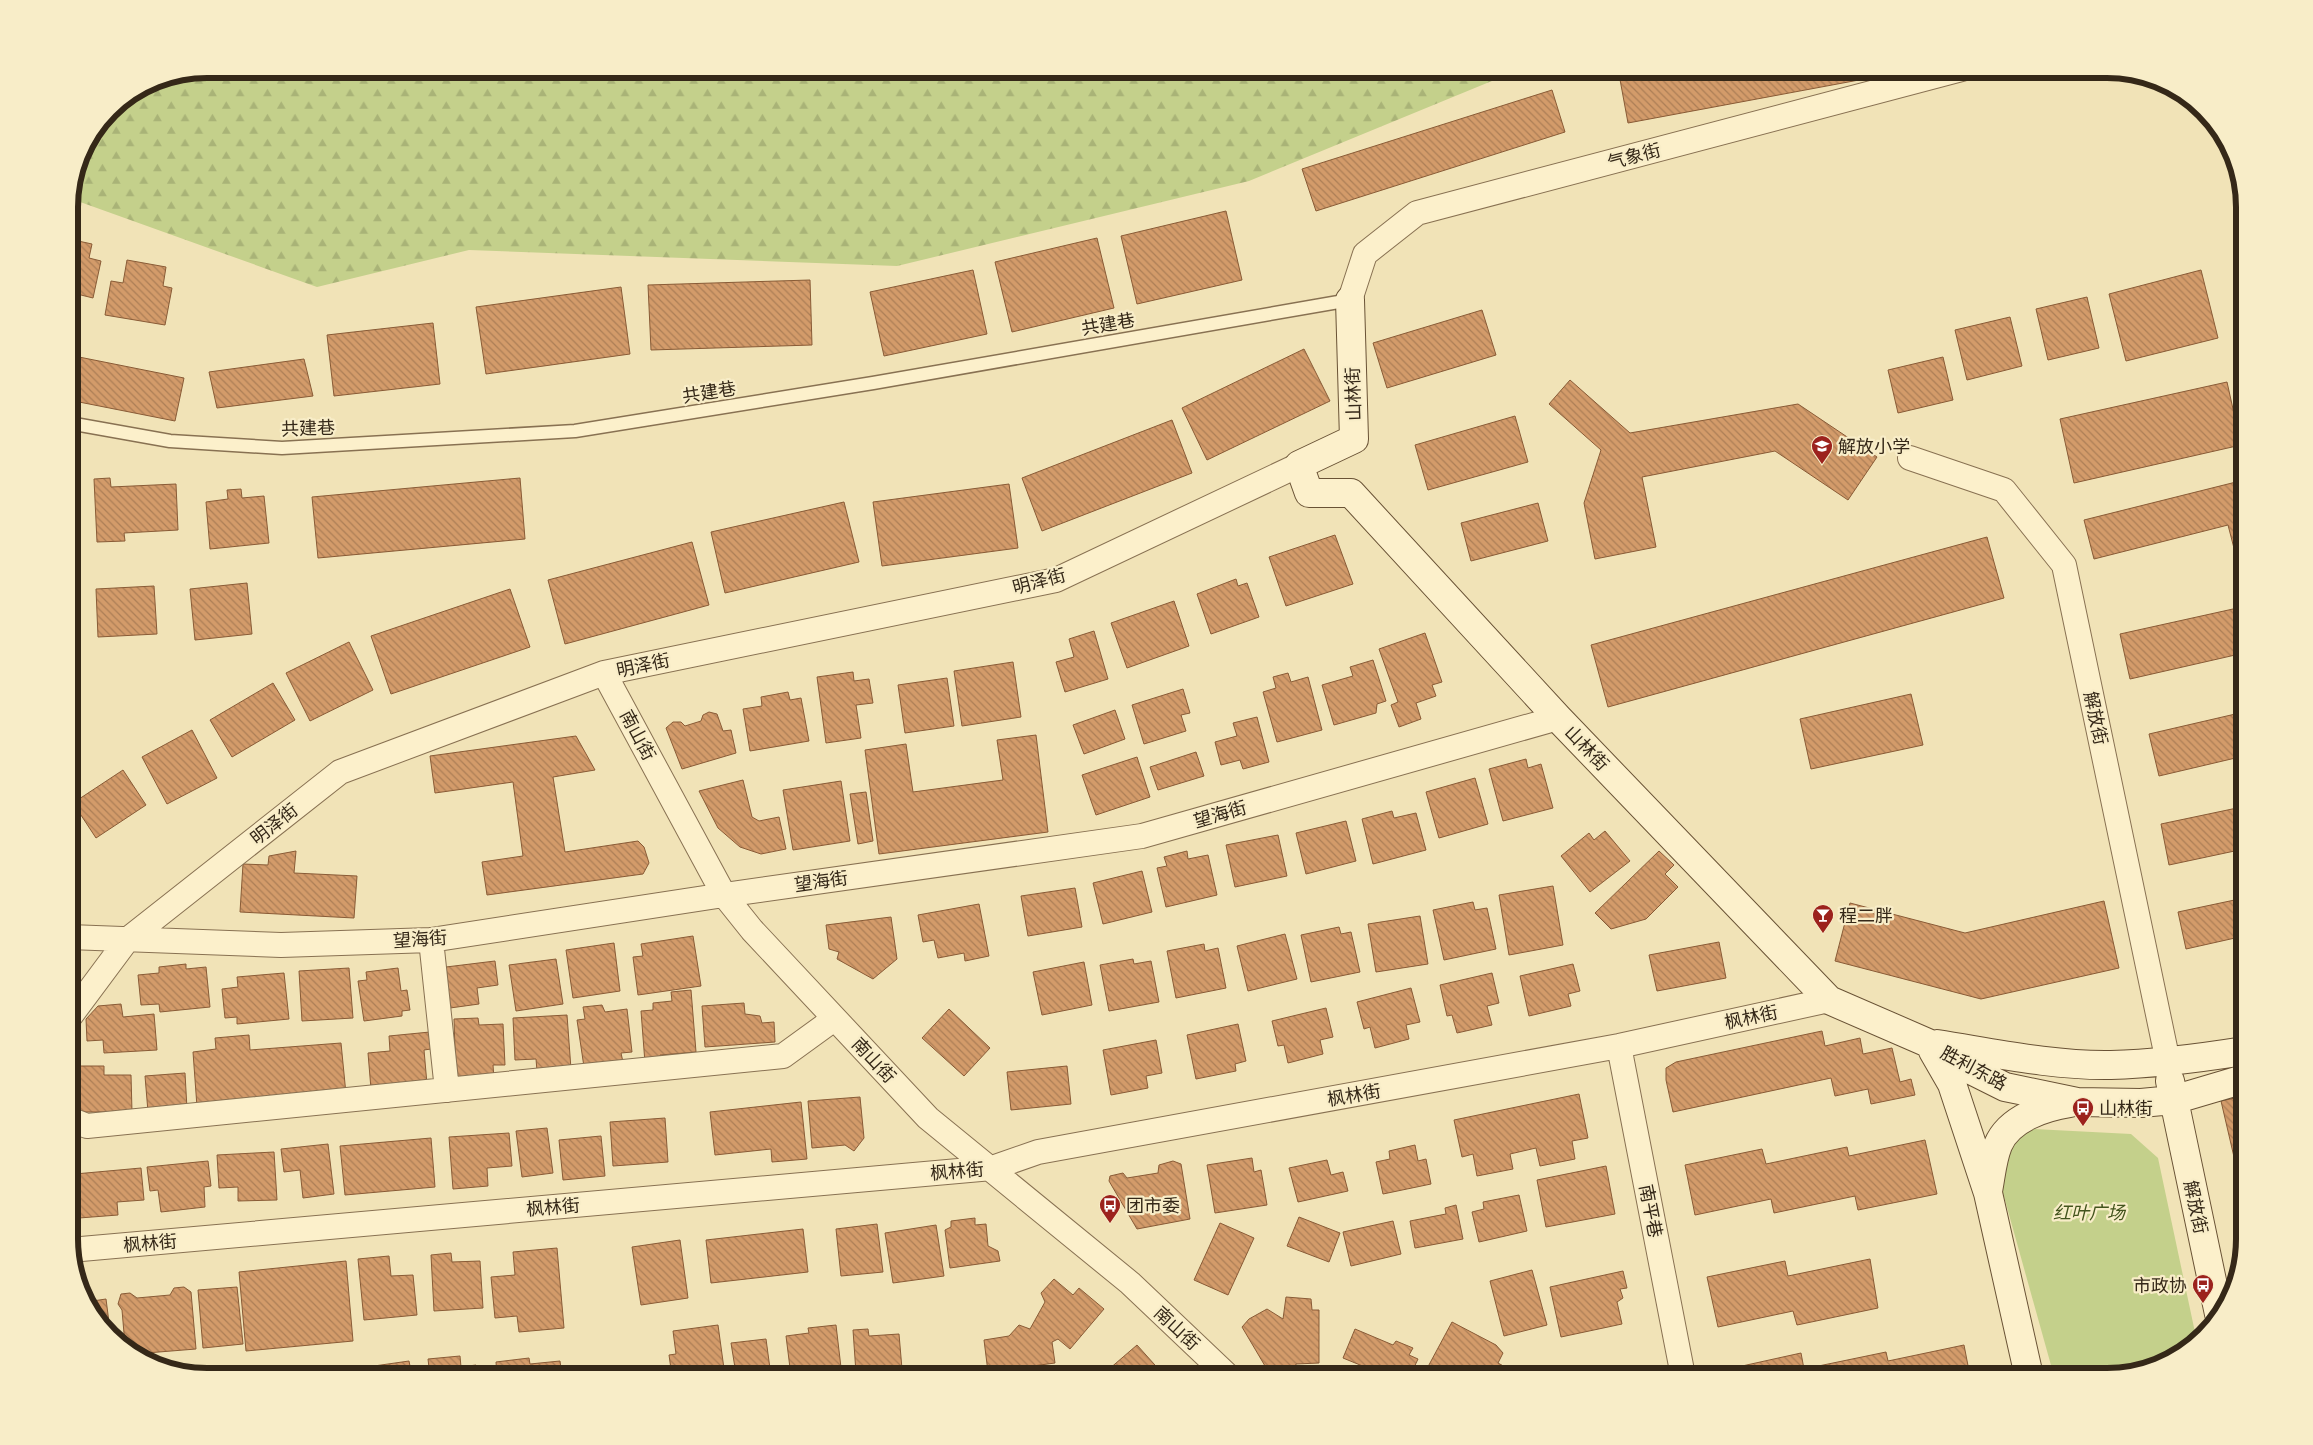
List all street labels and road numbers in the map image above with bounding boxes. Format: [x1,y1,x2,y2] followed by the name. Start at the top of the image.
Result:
[1605,137,1663,175] street label: 气象街
[1079,307,1137,341] street label: 共建巷
[1340,367,1366,421] street label: 山林街
[680,375,738,409] street label: 共建巷
[281,415,335,441] street label: 共建巷
[1010,562,1068,600] street label: 明泽街
[614,647,672,683] street label: 明泽街
[2078,689,2114,747] street label: 解放街
[614,705,662,765] street label: 南山街
[1559,720,1615,776] street label: 山林街
[1191,795,1249,833] street label: 望海街
[245,798,303,850] street label: 明泽街
[793,865,849,897] street label: 望海街
[392,925,448,953] street label: 望海街
[1722,999,1780,1035] street label: 枫林街
[846,1032,902,1088] street label: 南山街
[1936,1040,2012,1096] street label: 胜利东路
[1325,1078,1383,1112] street label: 枫林街
[929,1156,985,1186] street label: 枫林街
[2178,1178,2214,1236] street label: 解放街
[1634,1182,1668,1240] street label: 南平巷
[525,1192,581,1222] street label: 枫林街
[122,1228,178,1258] street label: 枫林街
[1149,1300,1205,1356] street label: 南山街

